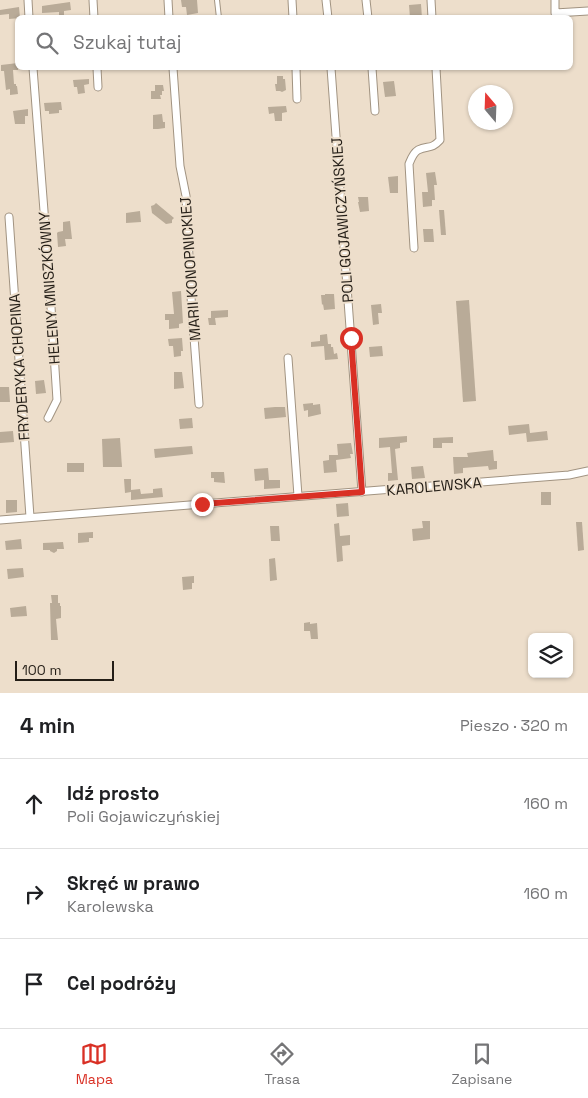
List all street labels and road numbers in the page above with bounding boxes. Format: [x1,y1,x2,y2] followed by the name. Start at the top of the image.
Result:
[327,137,357,303] street label: POLI GOJAWICZYŃSKIEJ
[175,196,205,342] street label: MARII KONOPNICKIEJ
[34,211,64,365] street label: HELENY MNISZKÓWNY
[4,292,34,441] street label: FRYDERYKA CHOPINA
[386,472,483,500] street label: KAROLEWSKA

